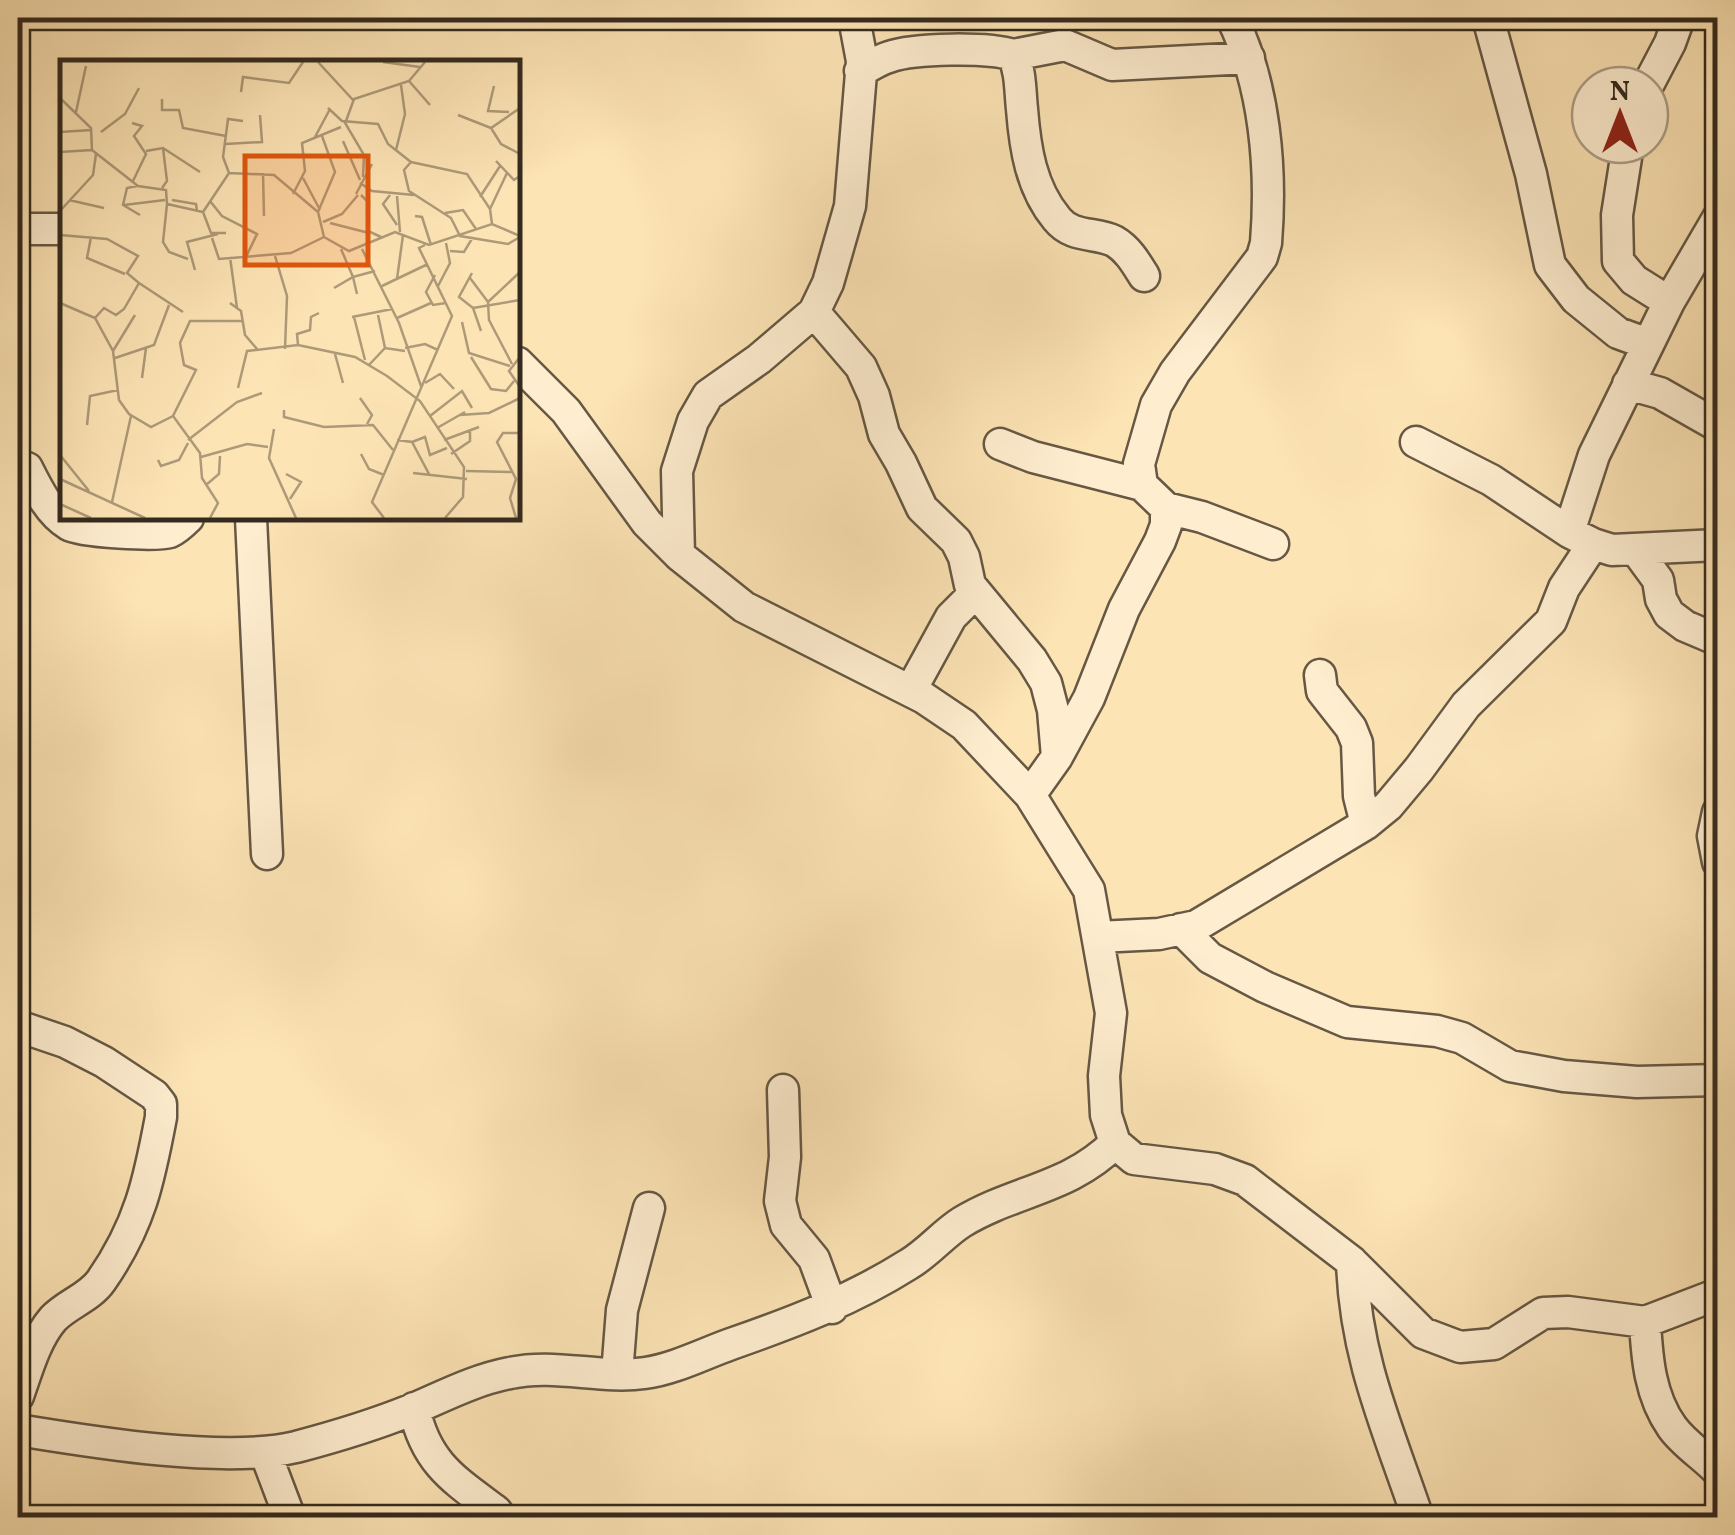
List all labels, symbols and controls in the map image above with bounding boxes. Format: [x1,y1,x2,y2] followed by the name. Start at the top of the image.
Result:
[60,60,520,520] inset map
[1570,65,1670,165] north arrow
[1610,73,1630,112] text: N

